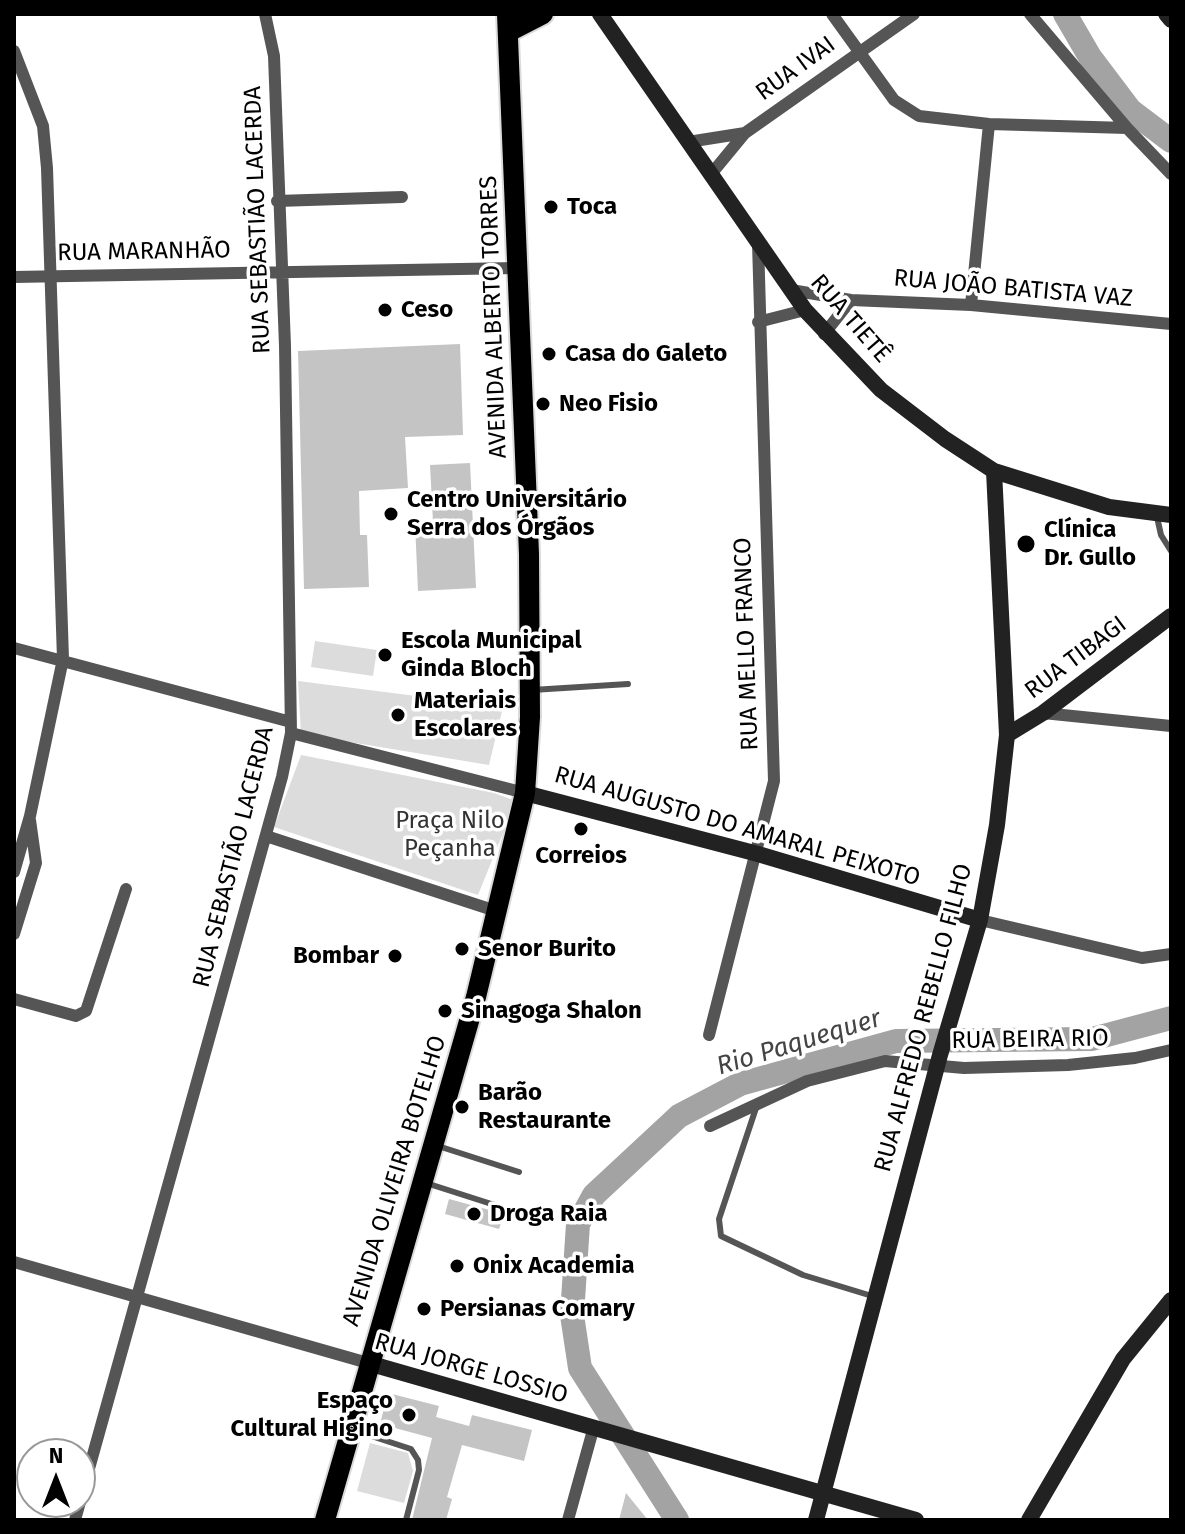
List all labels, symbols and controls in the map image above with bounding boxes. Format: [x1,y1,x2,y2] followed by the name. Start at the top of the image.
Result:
[751,31,841,107] street label: RUA IVAI
[239,86,277,354] street label: RUA SEBASTIÃO LACERDA
[475,175,513,459] street label: AVENIDA ALBERTO TORRES
[567,193,617,221] place label: Toca
[542,198,560,216] marker: Toca
[57,236,231,268] street label: RUA MARANHÃO
[892,264,1134,314] street label: RUA JOÃO BATISTA VAZ
[804,269,896,369] street label: RUA TIETÊ
[401,296,453,324] place label: Ceso
[376,301,394,319] marker: Ceso
[565,340,727,368] place label: Casa do Galeto
[540,345,558,363] marker: Casa do Galeto
[559,390,658,418] place label: Neo Fisio
[534,395,552,413] marker: Neo Fisio
[407,486,627,542] place label: Centro Universitário Serra dos Órgãos
[382,505,400,523] marker: Centro Universitário Serra dos Órgãos
[1044,516,1136,572] place label: Clínica Dr. Gullo
[1015,533,1037,555] marker: Clínica Dr. Gullo
[729,537,765,751] street label: RUA MELLO FRANCO
[1019,610,1133,706] street label: RUA TIBAGI
[401,627,582,683] place label: Escola Municipal Ginda Bloch
[376,646,394,664] marker: Escola Municipal Ginda Bloch
[414,687,517,743] place label: Materiais Escolares
[389,706,407,724] marker: Materiais Escolares
[188,723,280,991] street label: RUA SEBASTIÃO LACERDA
[551,761,923,893] street label: RUA AUGUSTO DO AMARAL PEIXOTO
[395,807,505,863] park label: Praça Nilo Peçanha
[572,820,590,838] marker: Correios
[535,842,627,870] place label: Correios
[869,861,979,1175] street label: RUA ALFREDO REBELLO FILHO
[478,935,616,963] place label: Senor Burito
[453,940,471,958] marker: Senor Burito
[293,942,379,970] place label: Bombar
[386,947,404,965] marker: Bombar
[461,997,642,1025] place label: Sinagoga Shalon
[436,1002,454,1020] marker: Sinagoga Shalon
[713,1003,885,1083] water label: Rio Paquequer
[951,1024,1109,1056] street label: RUA BEIRA RIO
[337,1032,453,1330] street label: AVENIDA OLIVEIRA BOTELHO
[478,1079,611,1135] place label: Barão Restaurante
[453,1098,471,1116] marker: Barão Restaurante
[490,1200,608,1228] place label: Droga Raia
[465,1205,483,1223] marker: Droga Raia
[473,1252,635,1280] place label: Onix Academia
[448,1257,466,1275] marker: Onix Academia
[440,1295,635,1323] place label: Persianas Comary
[415,1300,433,1318] marker: Persianas Comary
[371,1328,571,1410] street label: RUA JORGE LOSSIO
[231,1387,393,1443] place label: Espaço Cultural Higino
[400,1406,418,1424] marker: Espaço Cultural Higino
[16,1438,96,1518] north arrow
[49,1442,63,1469] text: N

